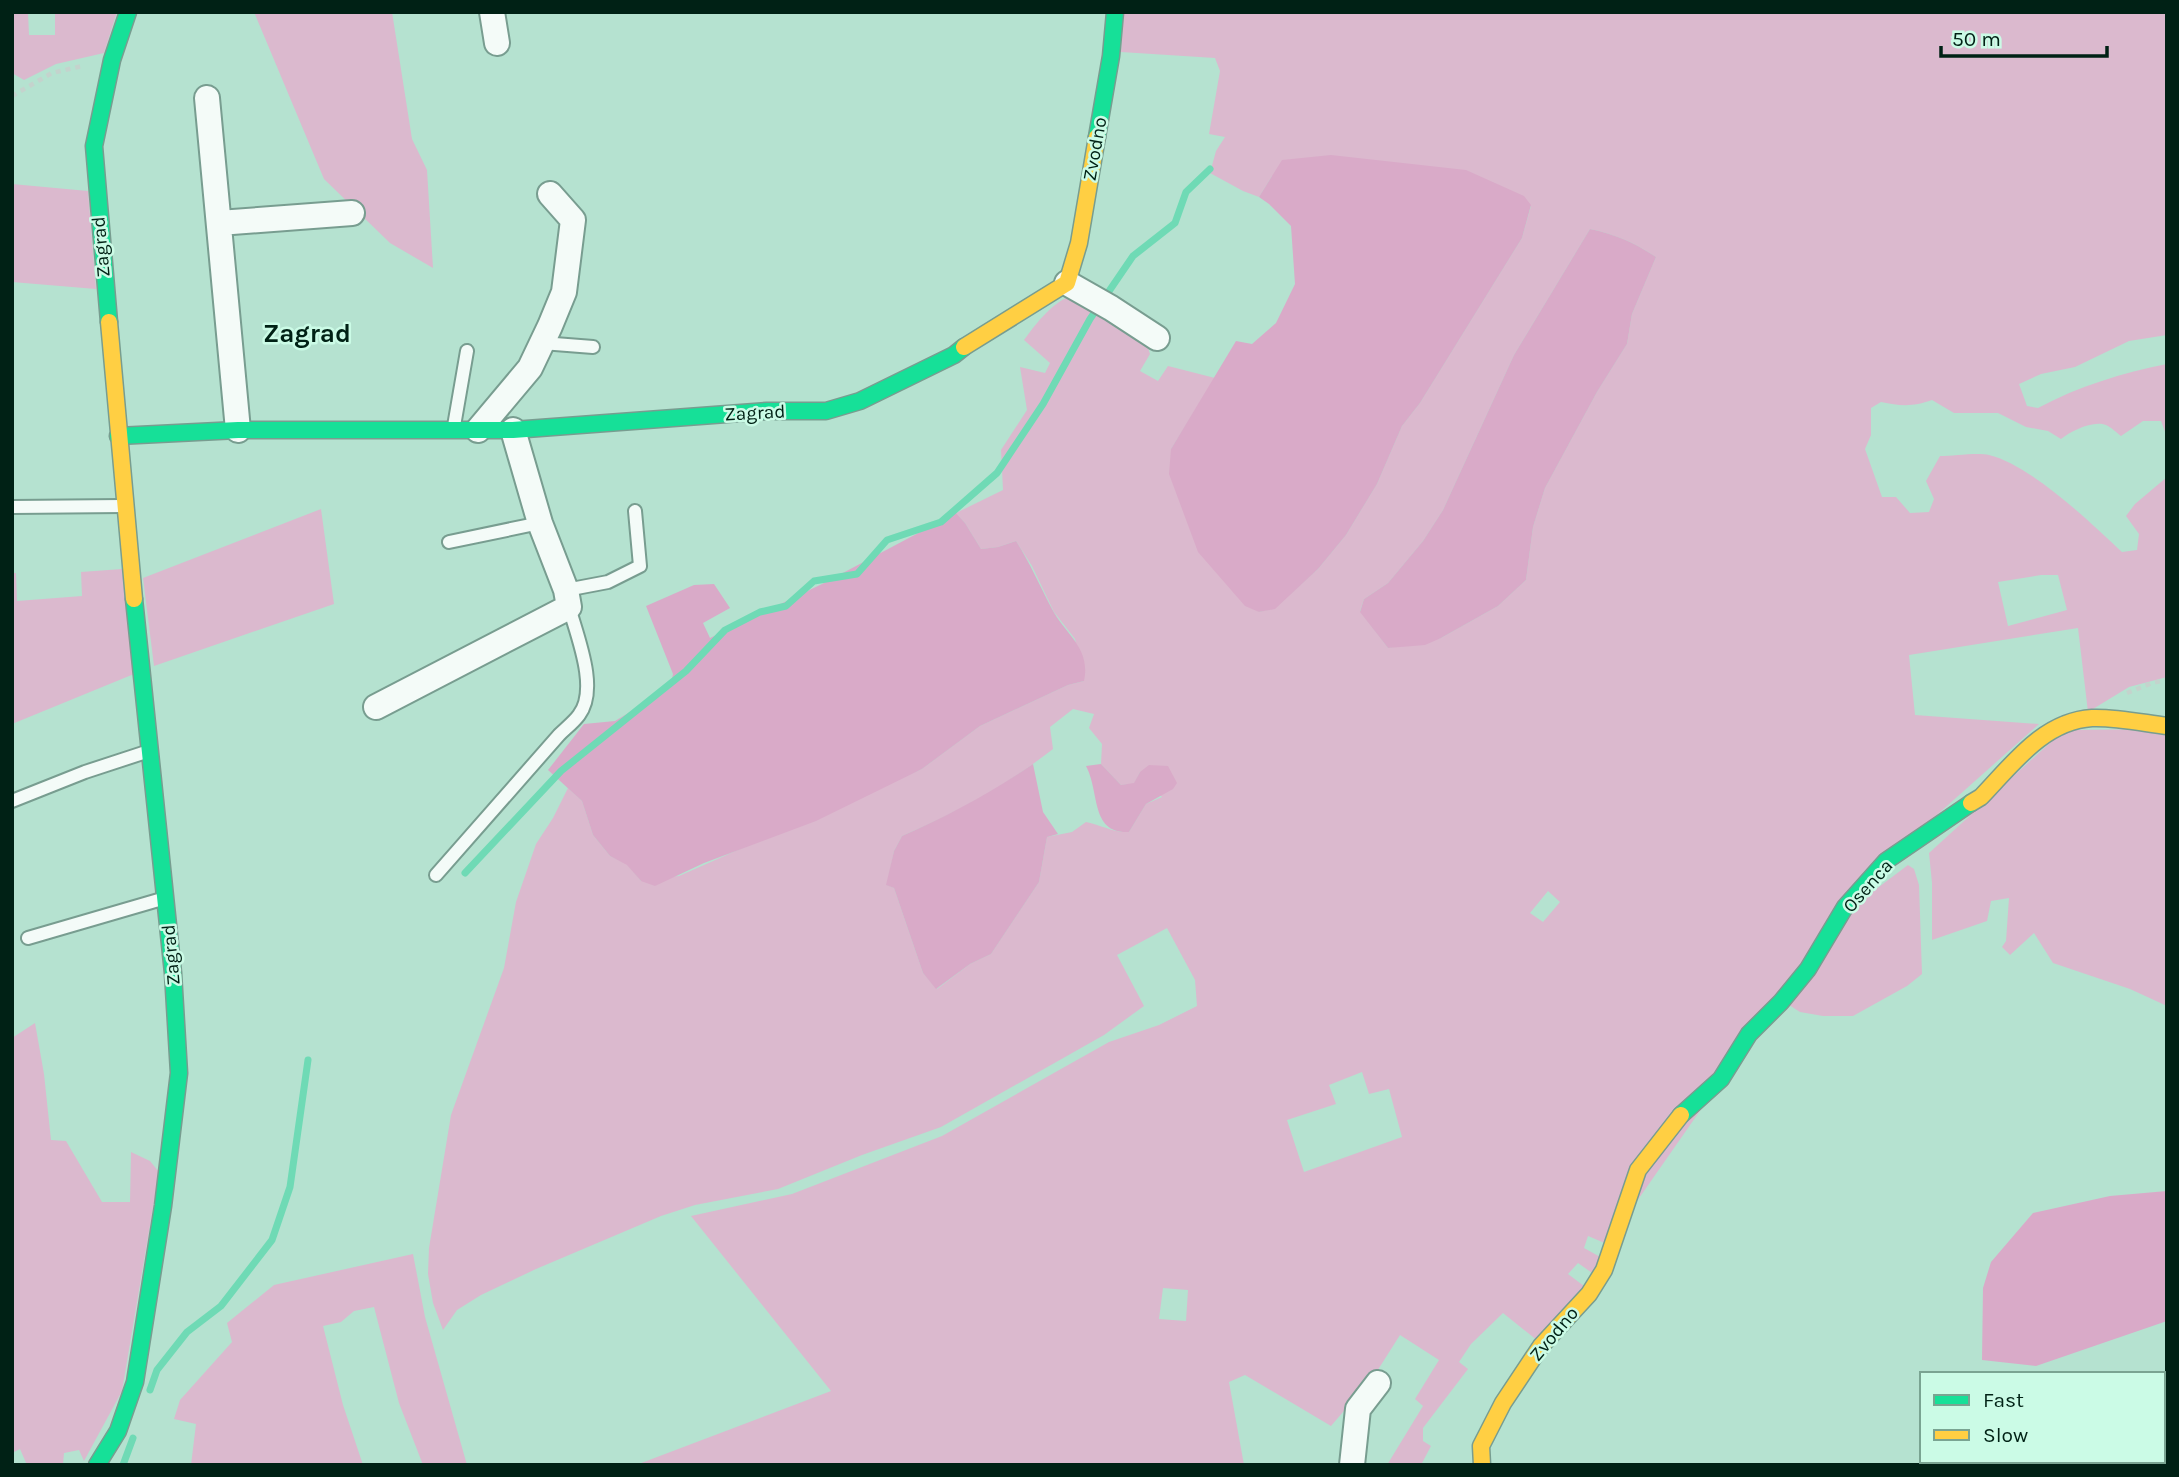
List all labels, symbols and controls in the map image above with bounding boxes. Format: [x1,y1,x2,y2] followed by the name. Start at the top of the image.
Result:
[1941,14,2107,58] scale bar
[1952,27,2001,51] text: 50 m
[1079,115,1111,183] street label: Zvodno
[87,216,115,278] street label: Zagrad
[263,318,351,349] district label: Zagrad
[724,400,786,426] street label: Zagrad
[1838,855,1898,917] street label: Osenca
[157,924,185,986] street label: Zagrad
[1525,1302,1583,1366] street label: Zvodno
[1920,1372,2165,1463] legend
[1983,1388,2024,1412] text: Fast
[1983,1423,2028,1447] text: Slow

